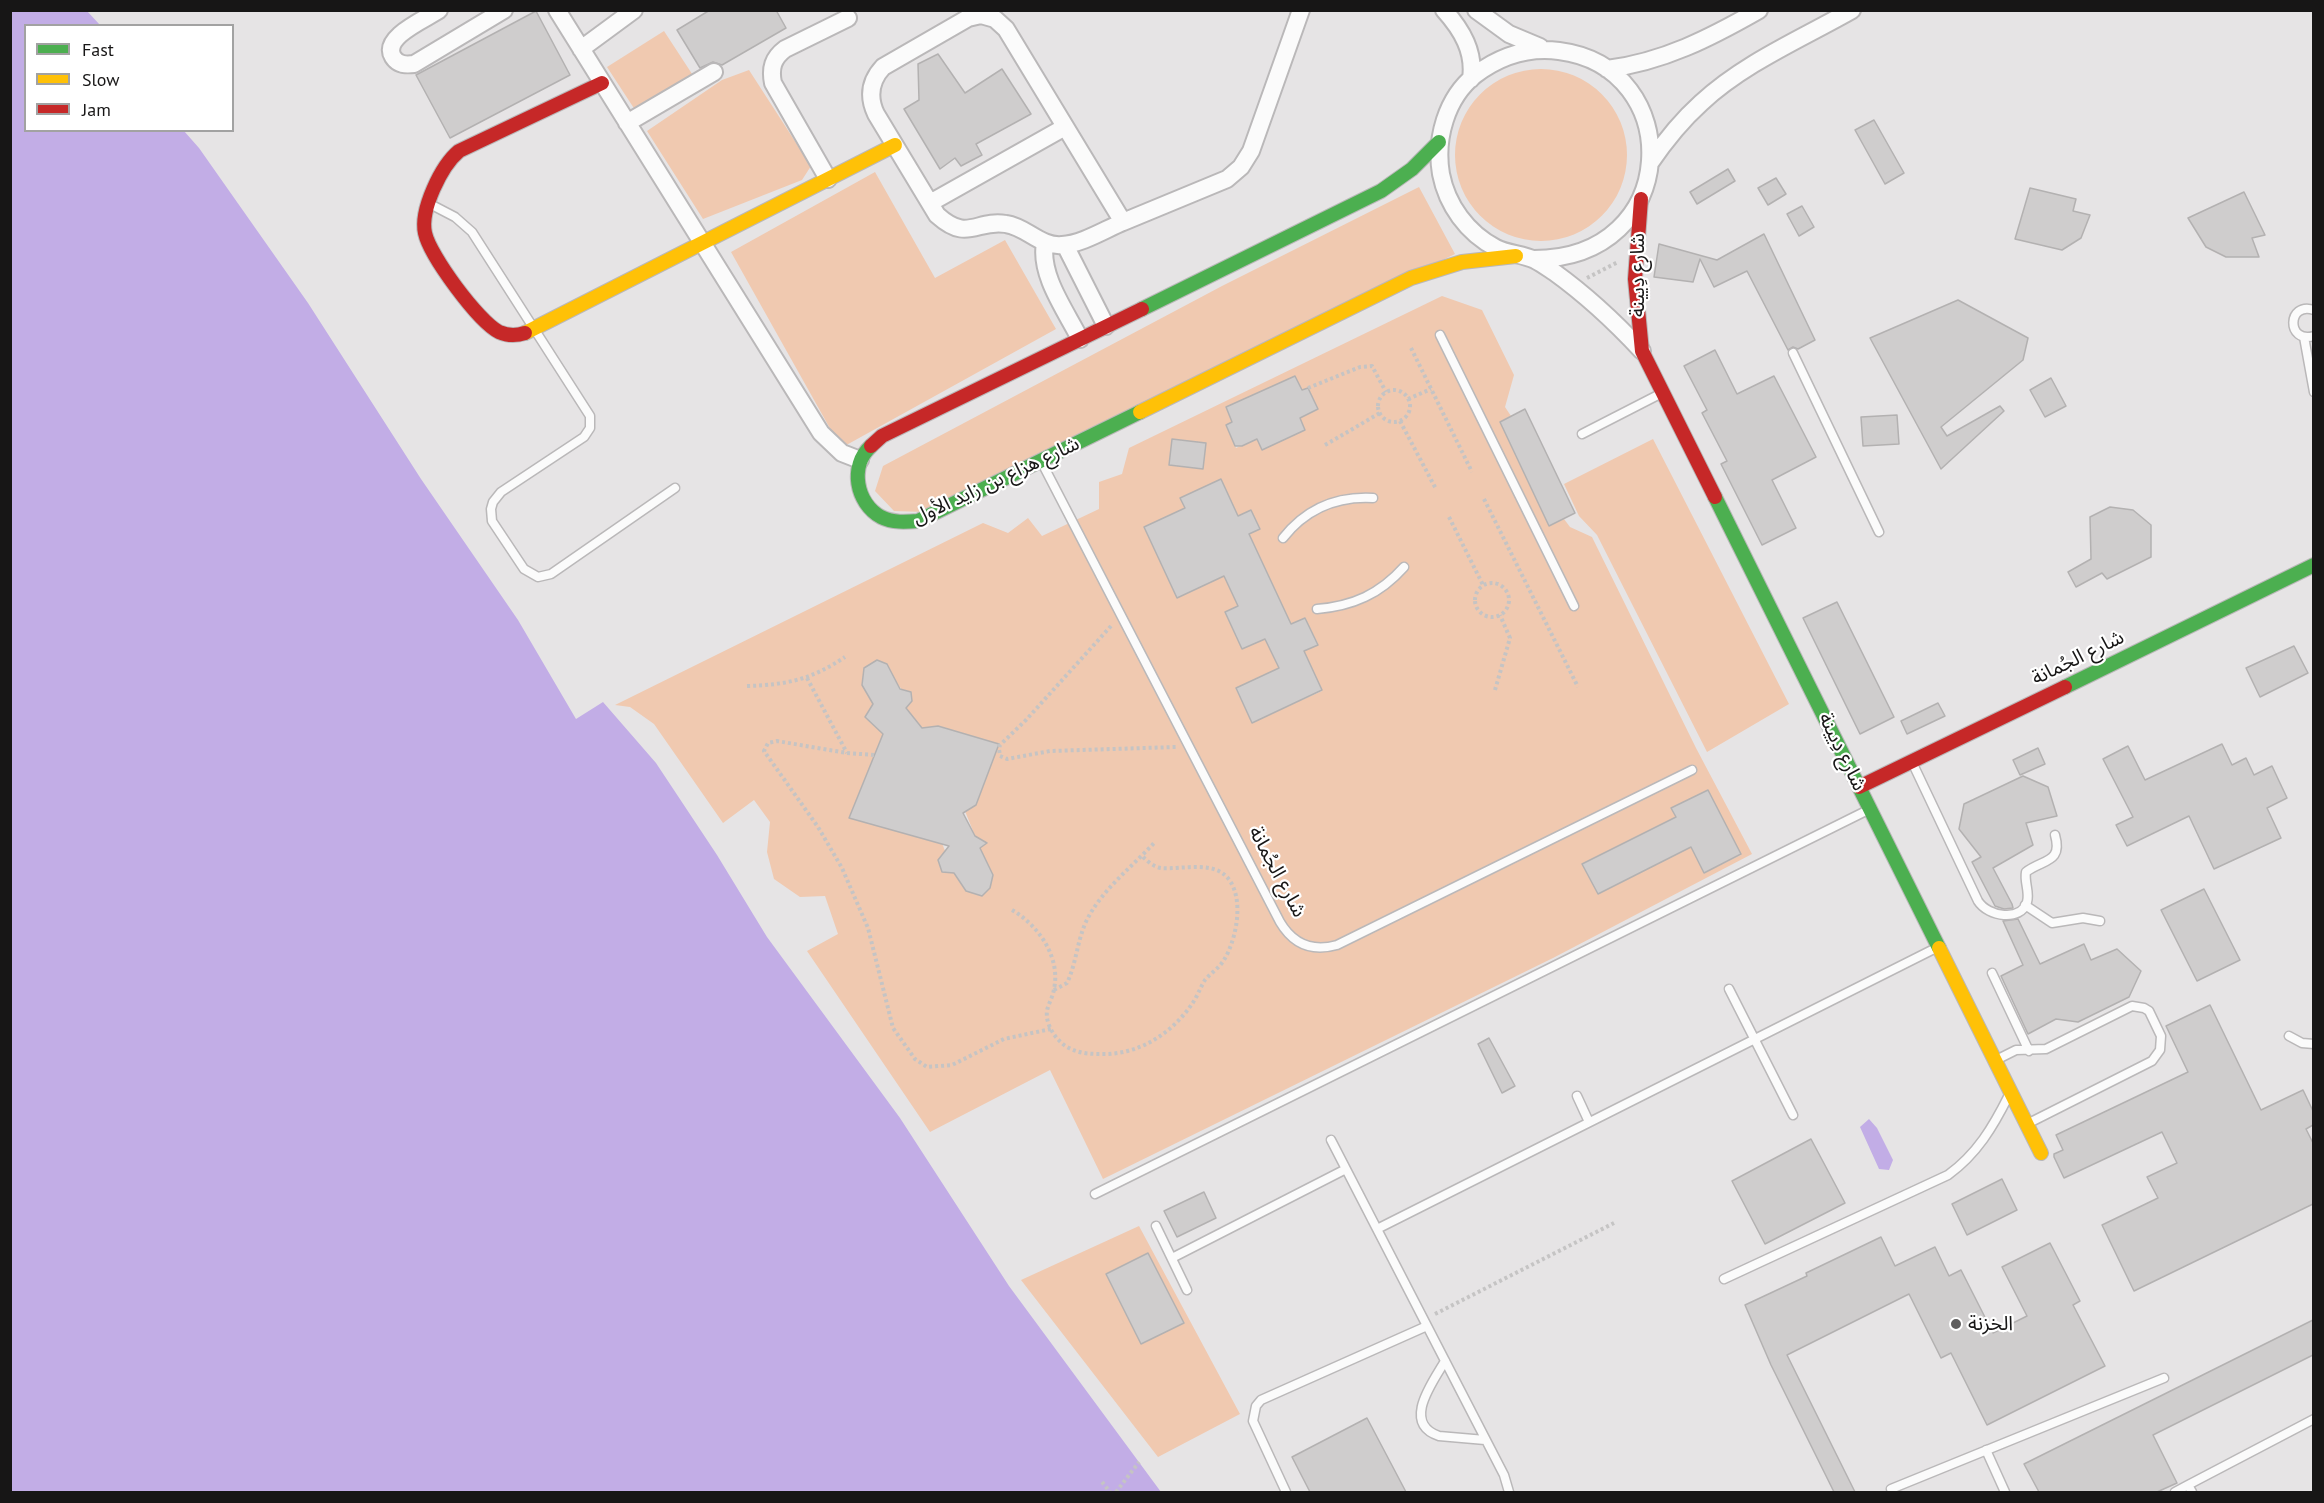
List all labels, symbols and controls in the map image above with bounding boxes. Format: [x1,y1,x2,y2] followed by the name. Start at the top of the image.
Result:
[24,24,234,132] legend
[82,38,114,61] text: Fast
[82,68,120,91] text: Slow
[82,98,111,121] text: Jam
[1626,233,1650,317] street label: شارع دِيينة
[909,432,1083,530] street label: شارع هزاع بن زايد الأول
[2028,625,2128,691] street label: شارع الجُمانة
[1813,709,1871,795] street label: شارع دِيينة
[1243,822,1311,922] street label: شارع الجُمانة
[1968,1312,2013,1336] place label: الخزنة
[1949,1317,1963,1331] marker: الخزنة

